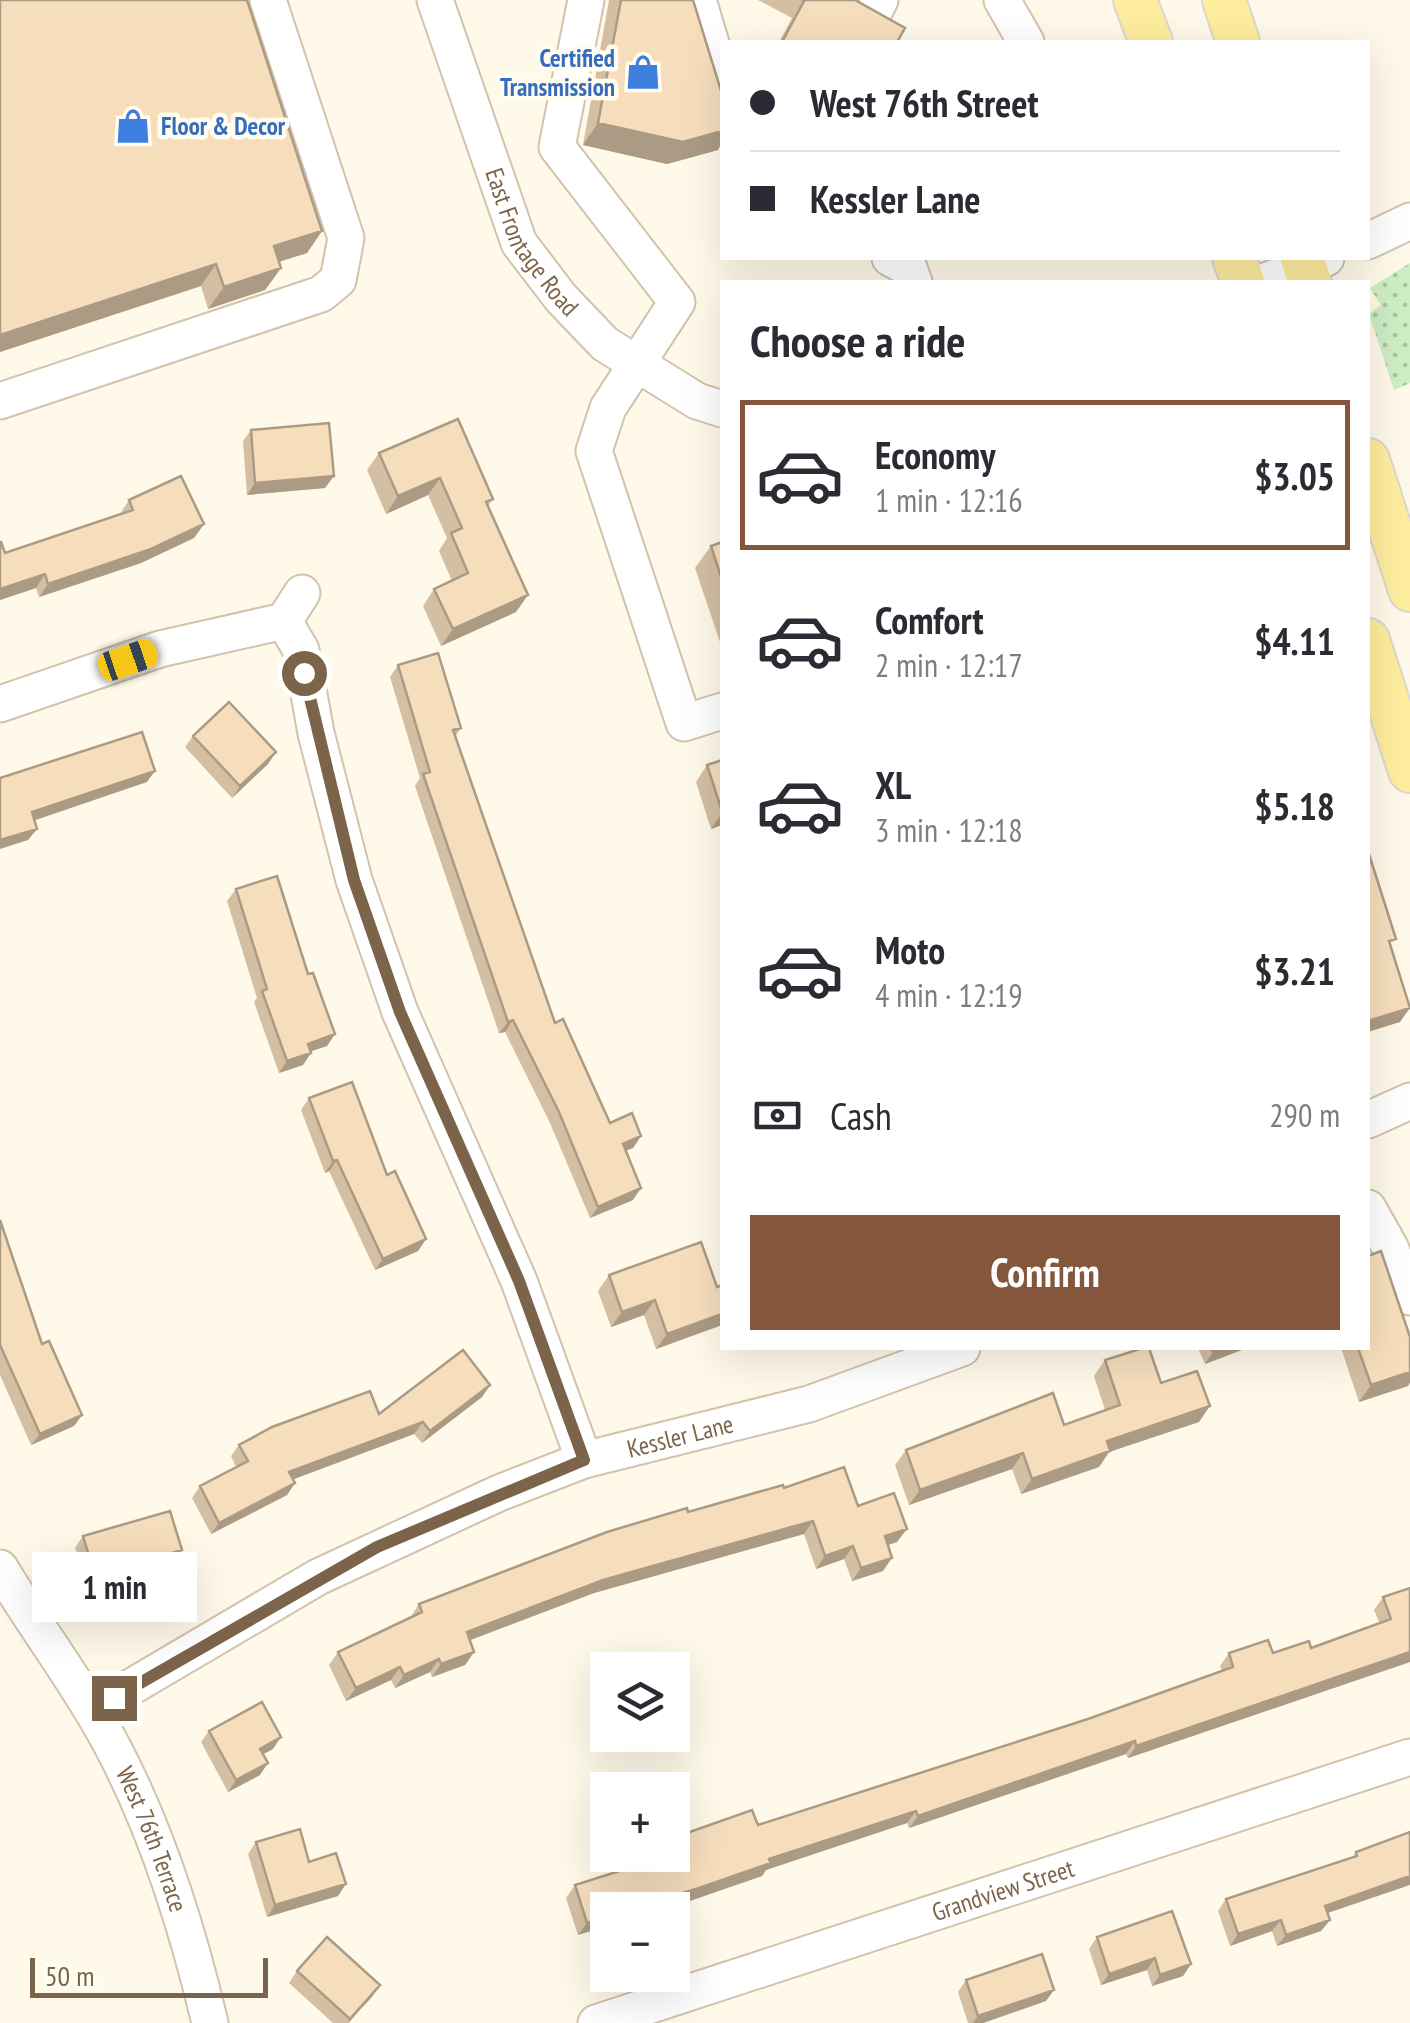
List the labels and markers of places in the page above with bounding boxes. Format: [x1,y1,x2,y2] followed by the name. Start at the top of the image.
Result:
[500,42,615,103] place label: Certified Transmission
[624,53,662,91] shop icon: Certified Transmission
[114,107,152,145] shop icon: Floor & Decor
[161,110,286,142] place label: Floor & Decor

